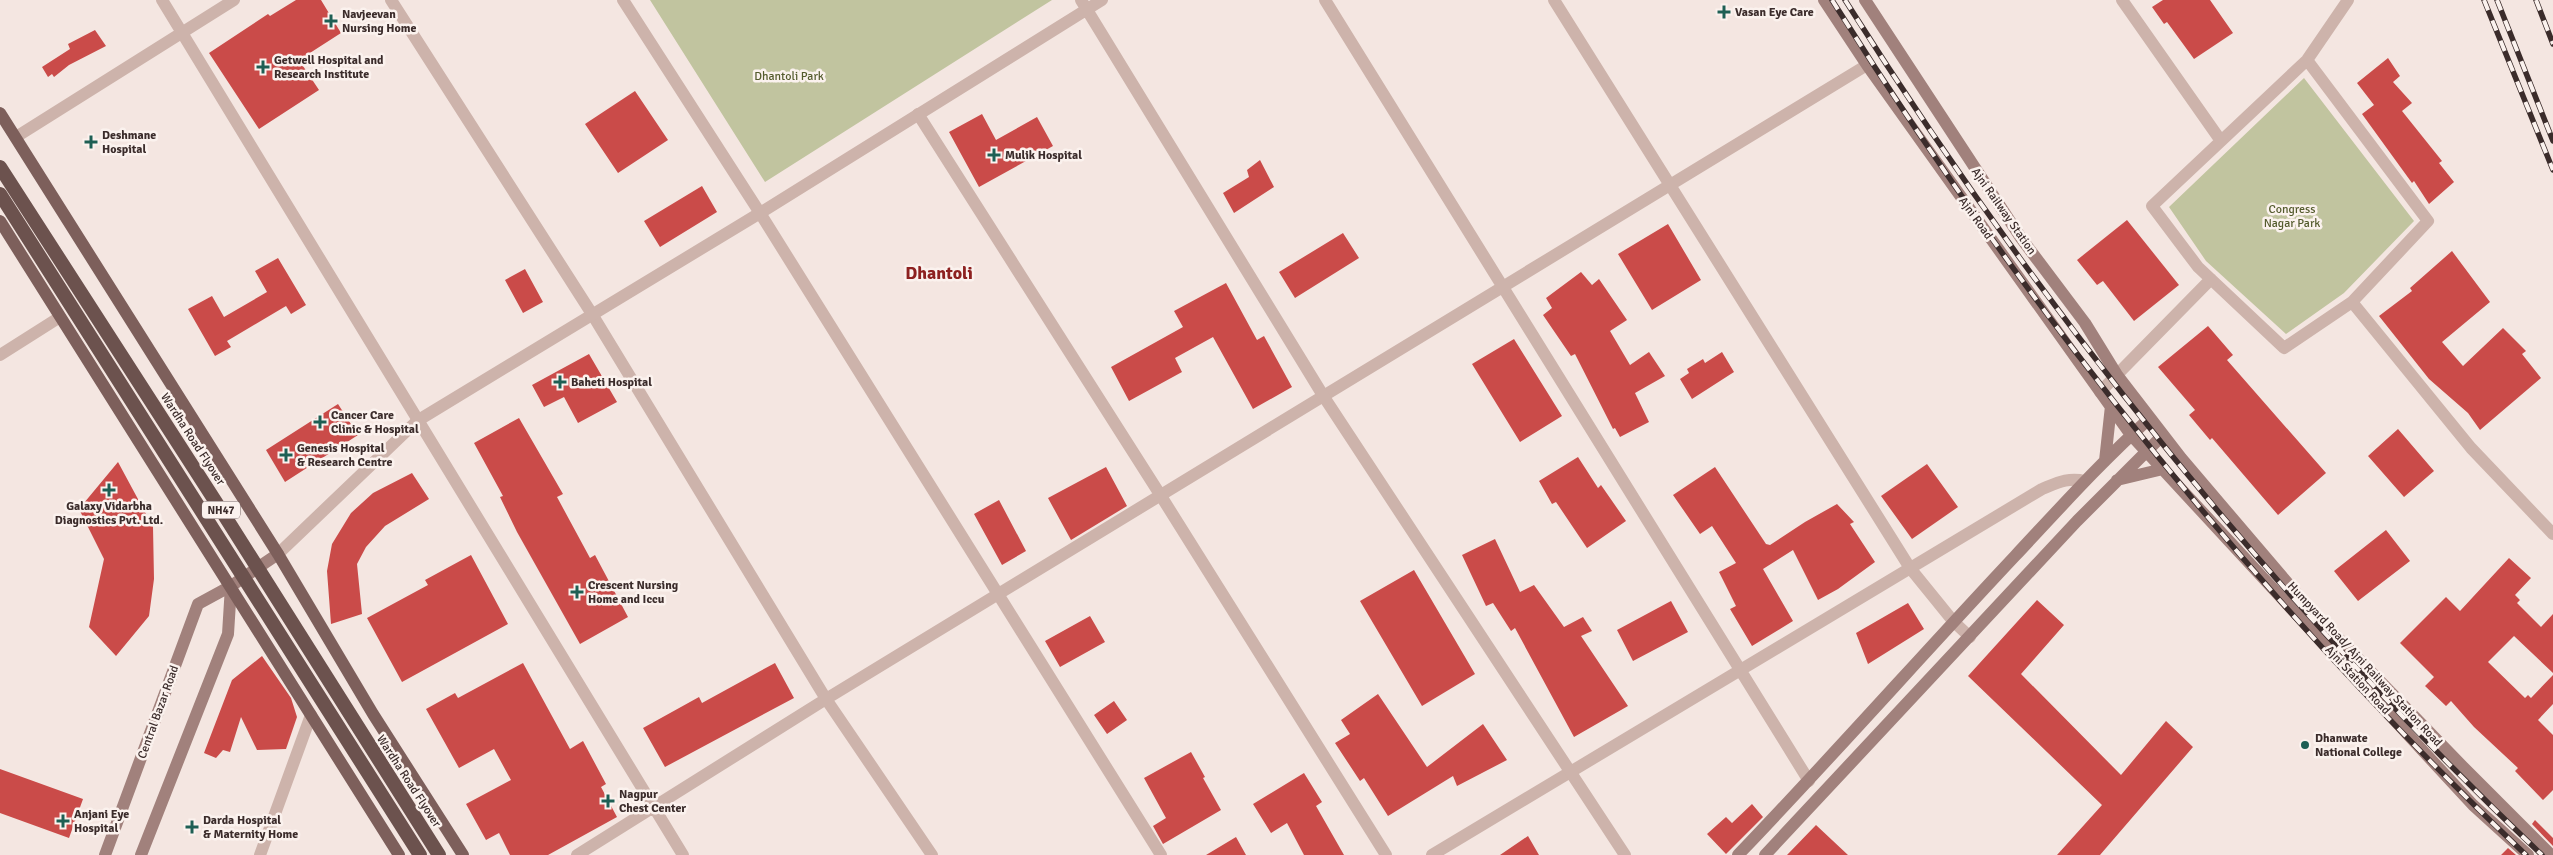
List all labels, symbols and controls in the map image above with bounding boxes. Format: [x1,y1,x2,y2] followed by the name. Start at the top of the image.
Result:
[1717,5,1731,19] marker: Vasan Eye Care
[1735,5,1814,20] place label: Vasan Eye Care
[342,7,416,36] place label: Navjeevan Nursing Home
[324,14,338,28] marker: Navjeevan Nursing Home
[274,53,384,82] place label: Getwell Hospital and Research Institute
[256,60,270,74] marker: Getwell Hospital and Research Institute
[754,69,824,84] park label: Dhantoli Park
[102,128,156,157] place label: Deshmane Hospital
[84,135,98,149] marker: Deshmane Hospital
[987,148,1001,162] marker: Mulik Hospital
[1005,148,1082,163] place label: Mulik Hospital
[1968,165,2039,258] street label: Ajni Railway Station
[1955,194,1996,242] street label: Ajni Road
[2264,202,2320,231] park label: Congress Nagar Park
[905,262,973,284] district label: Dhantoli
[553,375,567,389] marker: Baheti Hospital
[571,375,652,390] place label: Baheti Hospital
[157,390,228,489] street label: Wardha Road Flyover
[331,408,419,437] place label: Cancer Care Clinic & Hospital
[313,415,327,429] marker: Cancer Care Clinic & Hospital
[297,441,392,470] place label: Genesis Hospital & Research Centre
[279,448,293,462] marker: Genesis Hospital & Research Centre
[102,483,116,497] marker: Galaxy Vidarbha Diagnostics Pvt. Ltd.
[55,499,163,528] place label: Galaxy Vidarbha Diagnostics Pvt. Ltd.
[202,502,240,518] road number: NH47
[588,578,679,607] place label: Crescent Nursing Home and Iccu
[2284,579,2445,750] street label: Humpyard Road/ Ajni Railway Station Road
[570,585,584,599] marker: Crescent Nursing Home and Iccu
[2322,643,2393,718] street label: Ajni Station Road
[135,664,182,761] street label: Central Bazar Road
[2315,731,2402,760] place label: Dhanwate National College
[373,732,444,831] street label: Wardha Road Flyover
[2299,739,2311,751] marker: Dhanwate National College
[619,787,686,816] place label: Nagpur Chest Center
[601,794,615,808] marker: Nagpur Chest Center
[74,807,129,836] place label: Anjani Eye Hospital
[203,813,298,842] place label: Darda Hospital & Maternity Home
[56,814,70,828] marker: Anjani Eye Hospital
[185,820,199,834] marker: Darda Hospital & Maternity Home

